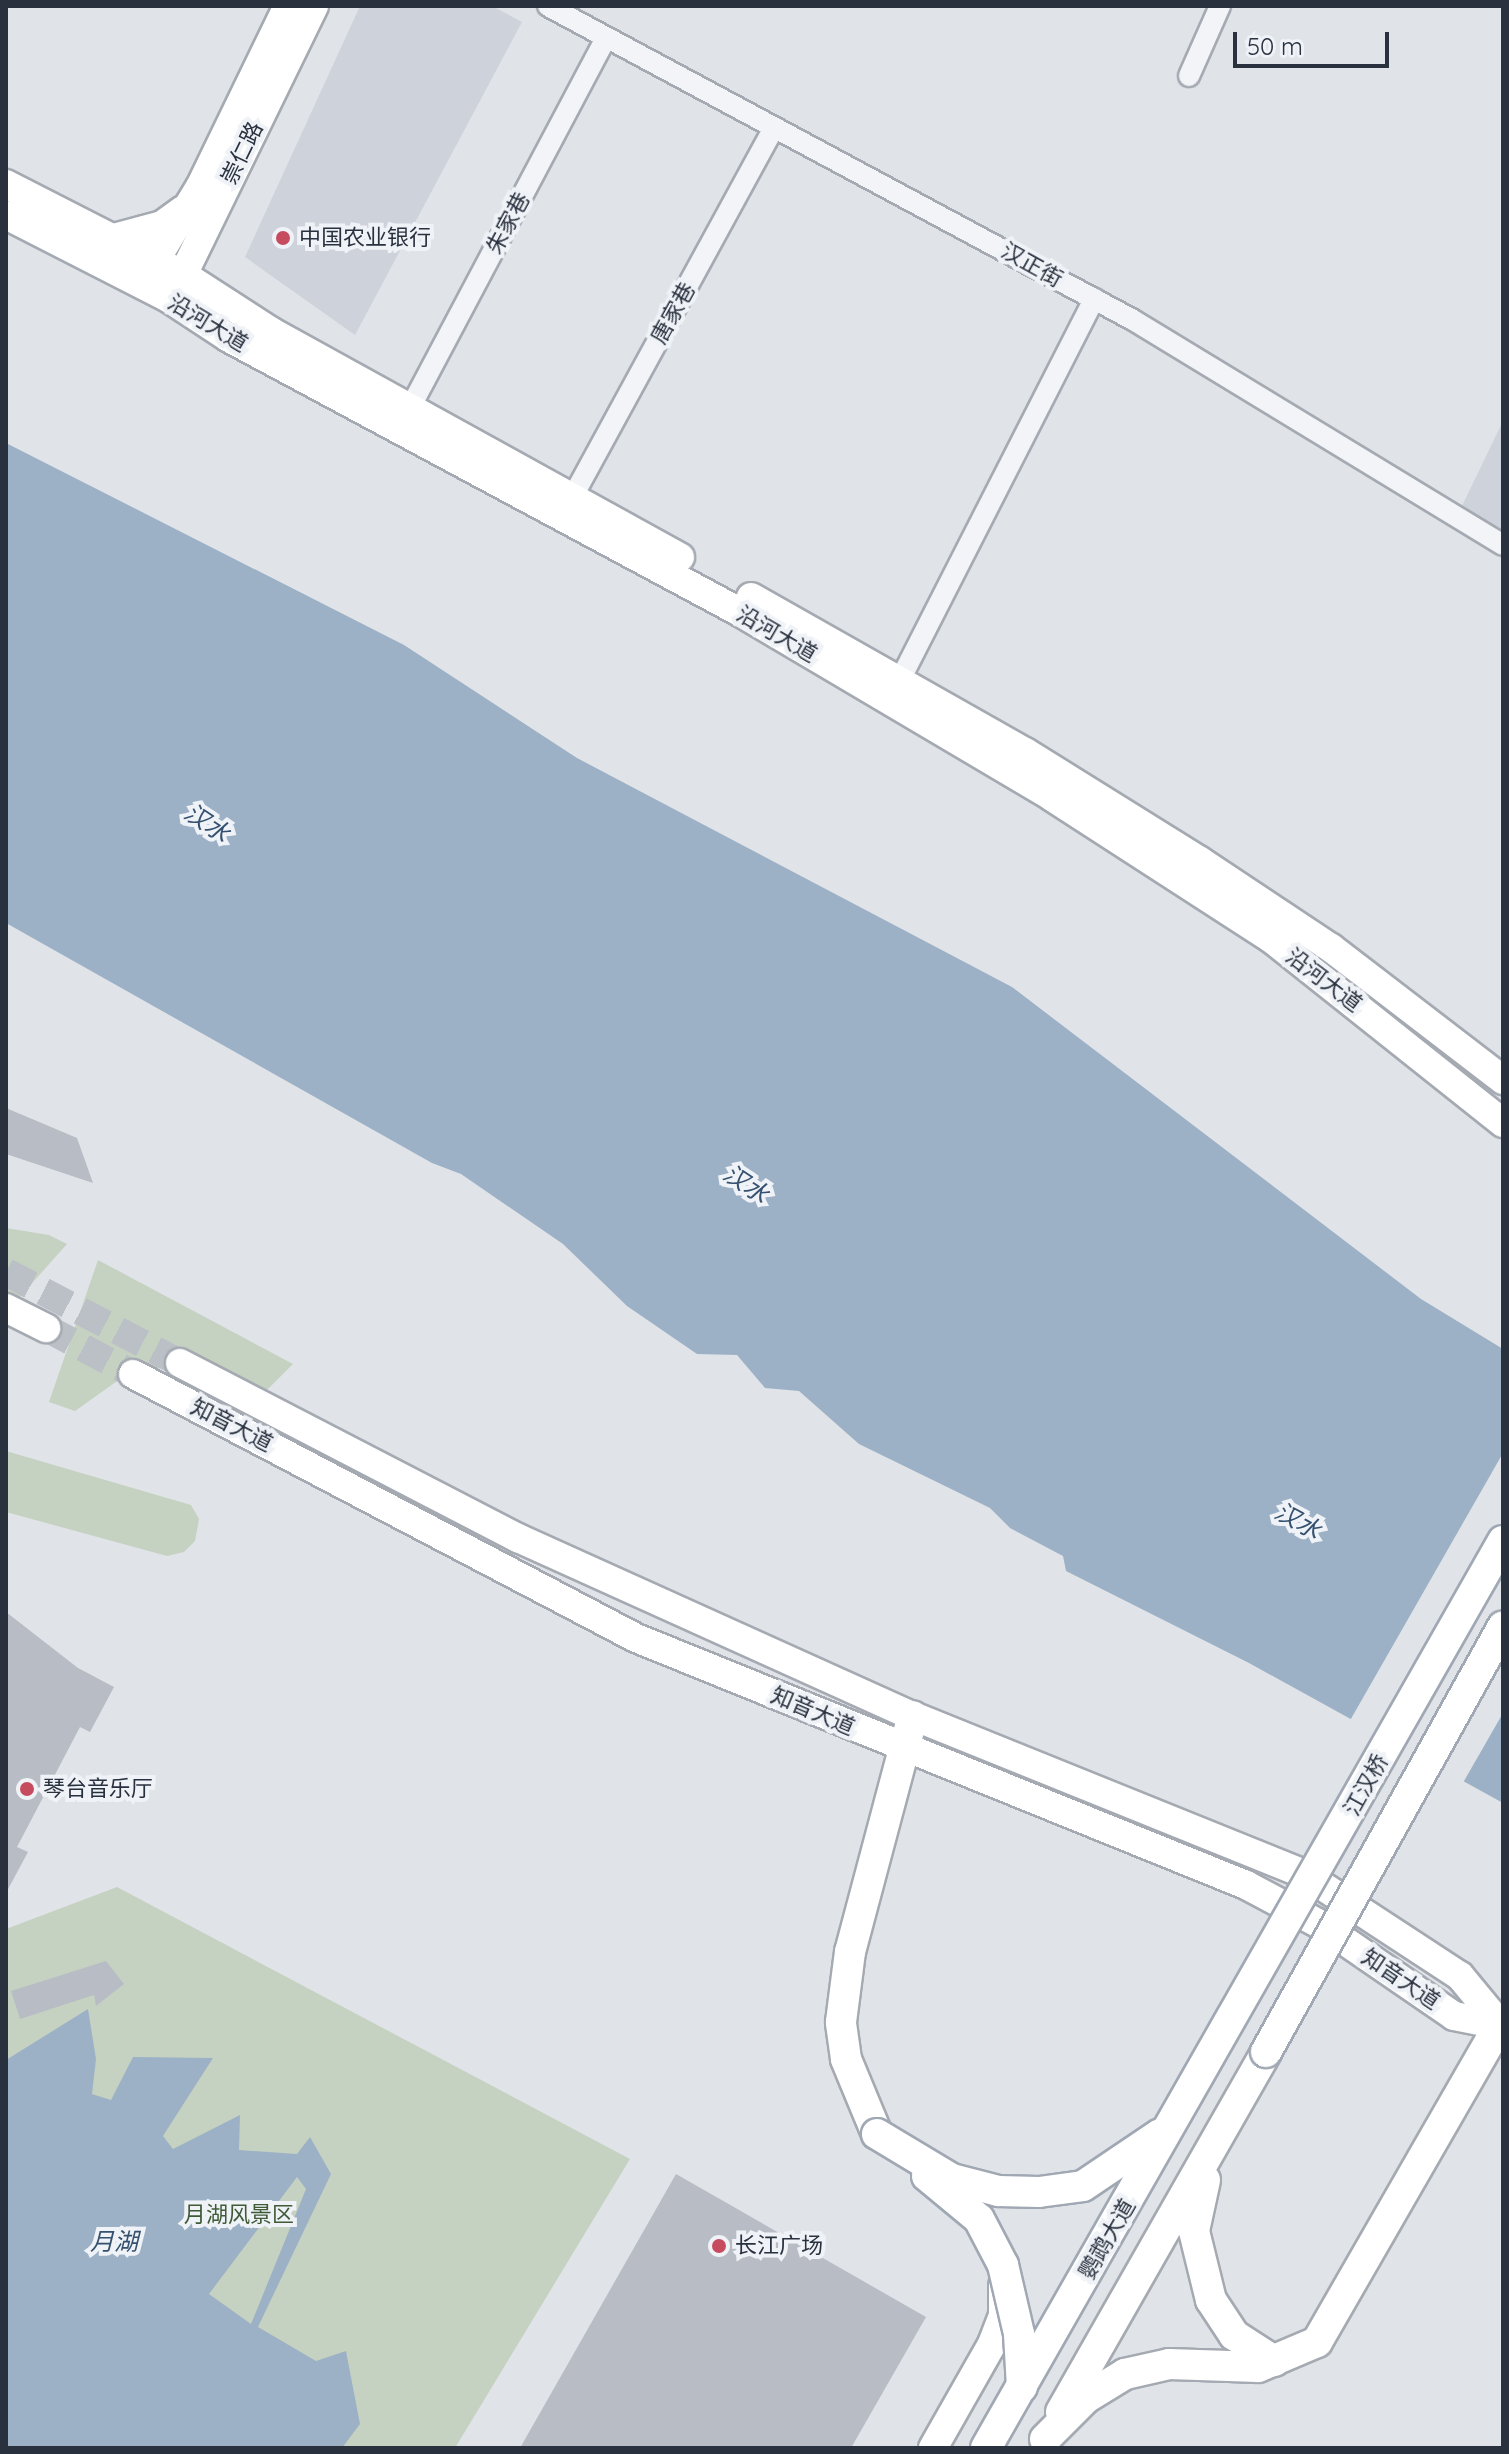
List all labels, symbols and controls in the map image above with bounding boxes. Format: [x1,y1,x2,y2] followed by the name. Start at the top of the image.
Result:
[1237,16,1393,66] scale bar
[1247,31,1303,61] text: 50 m
[216,118,268,188] street label: 崇仁路
[481,188,535,258] street label: 朱家巷
[299,225,431,251] place label: 中国农业银行
[274,229,292,247] marker: 中国农业银行
[997,237,1067,293] street label: 汉正街
[645,278,701,348] street label: 唐家巷
[163,289,253,357] street label: 沿河大道
[732,601,822,667] street label: 沿河大道
[179,798,235,848] water label: 汉水
[1281,943,1367,1017] street label: 沿河大道
[718,1159,774,1209] water label: 汉水
[187,1393,277,1457] street label: 知音大道
[1270,1497,1326,1545] water label: 汉水
[767,1682,859,1740] street label: 知音大道
[1338,1750,1394,1820] street label: 江汉桥
[43,1776,153,1802] place label: 琴台音乐厅
[18,1780,36,1798] marker: 琴台音乐厅
[1357,1943,1445,2015] street label: 知音大道
[1074,2194,1140,2284] street label: 鹦鹉大道
[184,2202,294,2228] park label: 月湖风景区
[90,2228,138,2256] water label: 月湖
[735,2233,823,2259] place label: 长江广场
[710,2237,728,2255] marker: 长江广场

